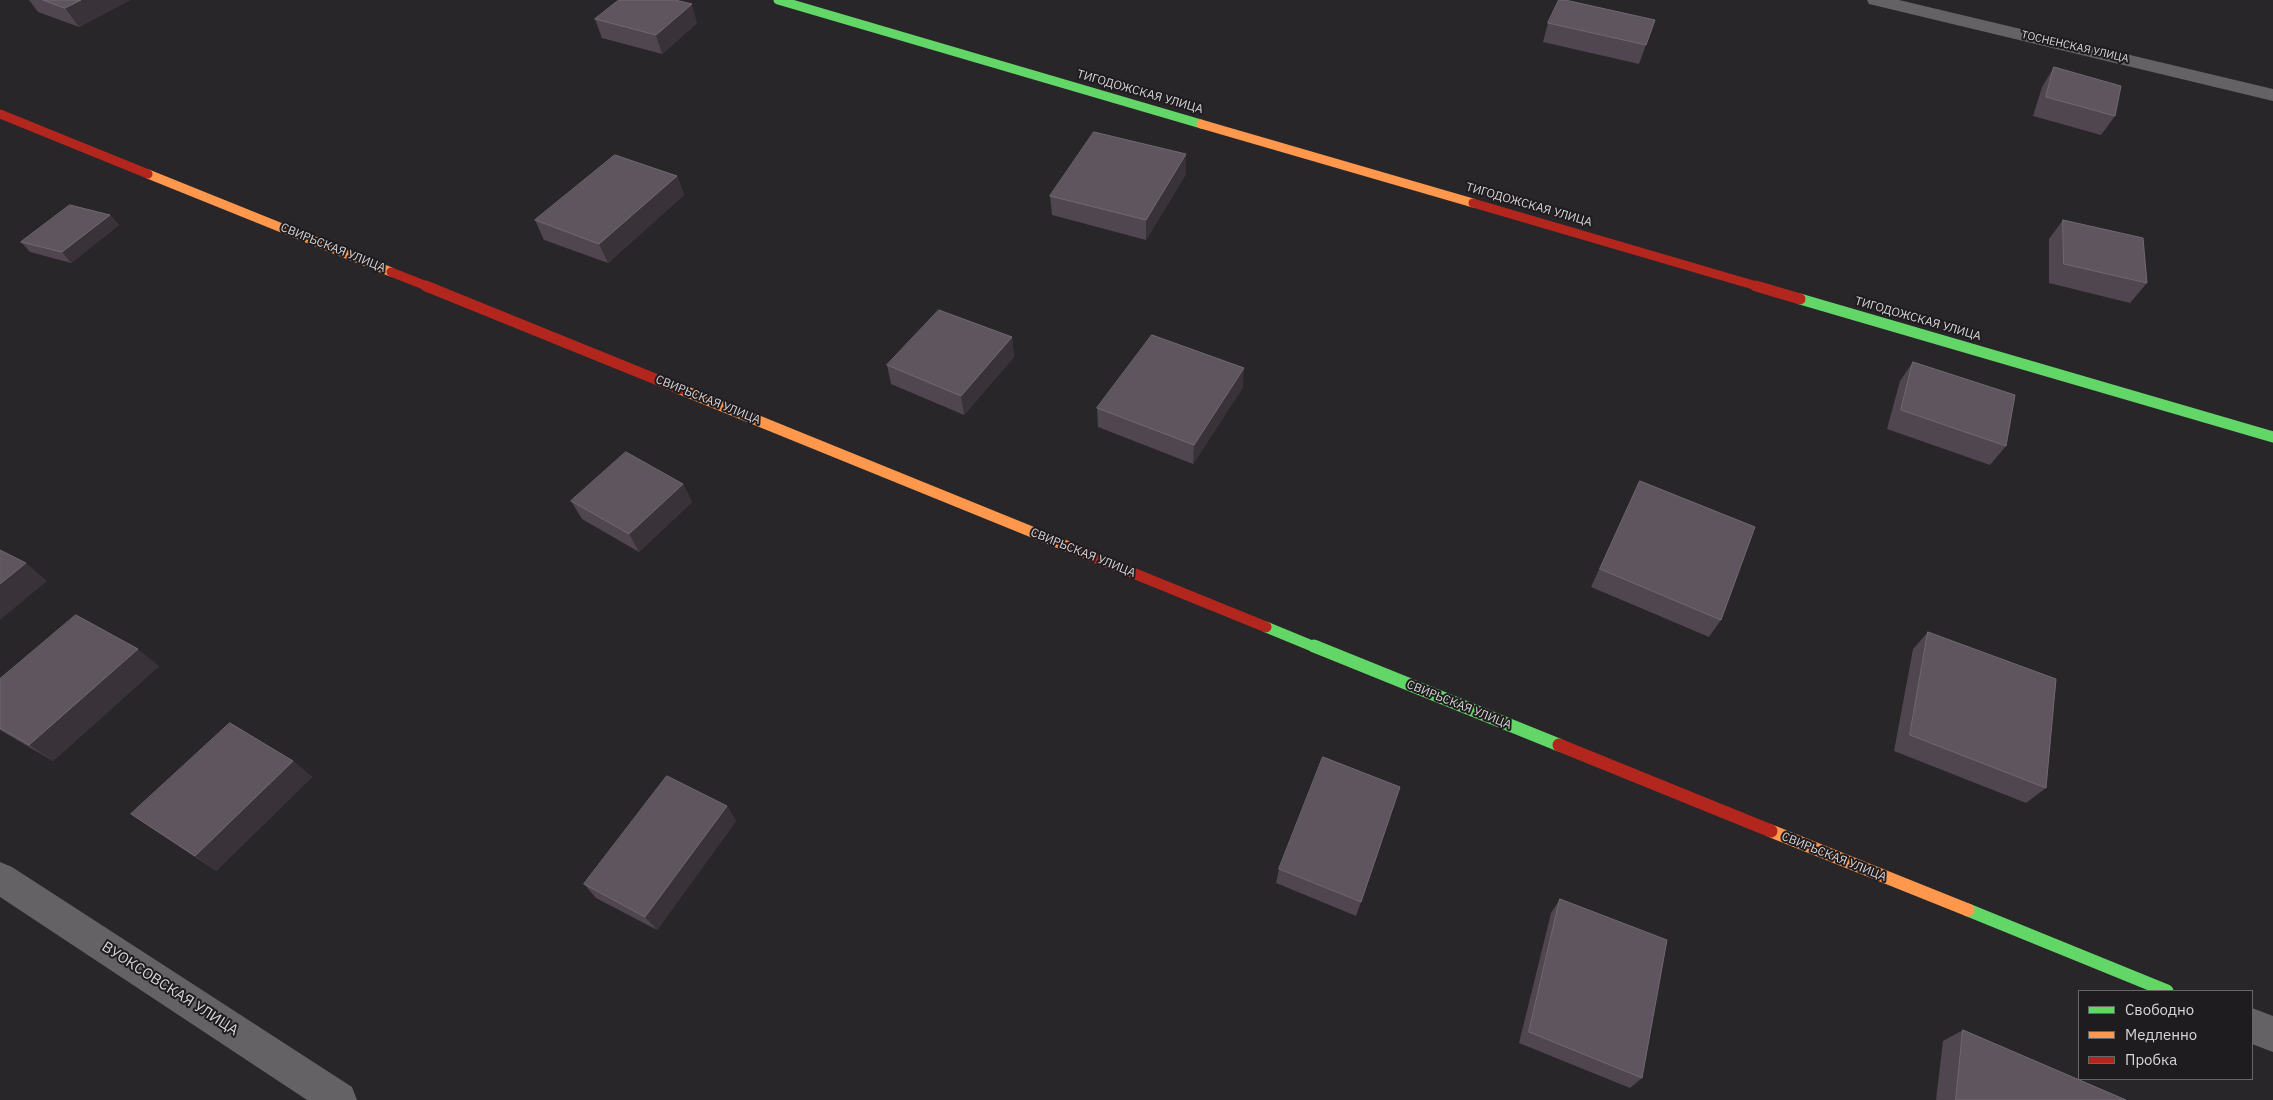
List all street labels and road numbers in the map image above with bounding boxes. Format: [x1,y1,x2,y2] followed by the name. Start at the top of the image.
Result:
[2020,28,2130,66] street label: ТОСНЕНСКАЯ УЛИЦА
[1075,67,1205,117] street label: ТИГОДОЖСКАЯ УЛИЦА
[1464,180,1594,230] street label: ТИГОДОЖСКАЯ УЛИЦА
[278,220,388,276] street label: СВИРЬСКАЯ УЛИЦА
[1853,294,1983,344] street label: ТИГОДОЖСКАЯ УЛИЦА
[653,372,763,428] street label: СВИРЬСКАЯ УЛИЦА
[1028,525,1138,581] street label: СВИРЬСКАЯ УЛИЦА
[1404,677,1514,733] street label: СВИРЬСКАЯ УЛИЦА
[1779,829,1889,885] street label: СВИРЬСКАЯ УЛИЦА
[98,938,242,1040] street label: ВУОКСОВСКАЯ УЛИЦА

